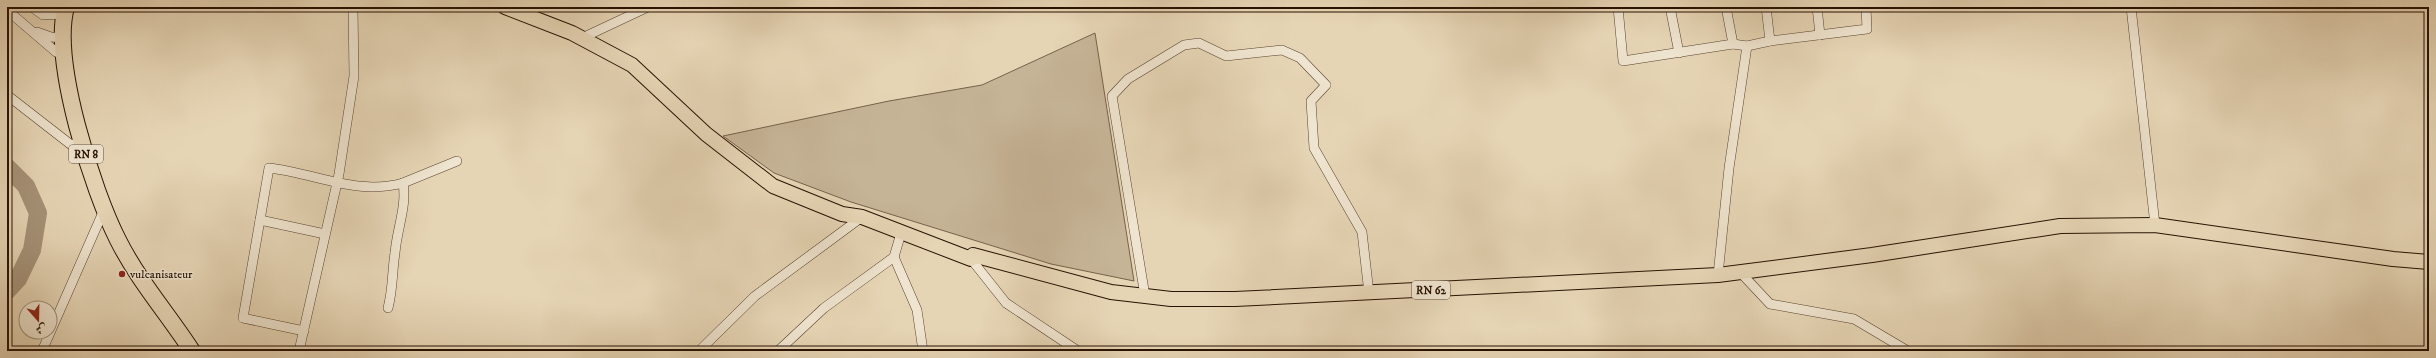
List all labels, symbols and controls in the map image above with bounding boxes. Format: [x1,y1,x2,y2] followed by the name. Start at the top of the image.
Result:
[69,145,103,163] road number: RN 8
[129,267,193,282] place label: vulcanisateur
[117,269,127,279] marker: vulcanisateur
[1412,281,1450,299] road number: RN 62
[18,300,58,340] north arrow
[33,320,49,337] text: ش

